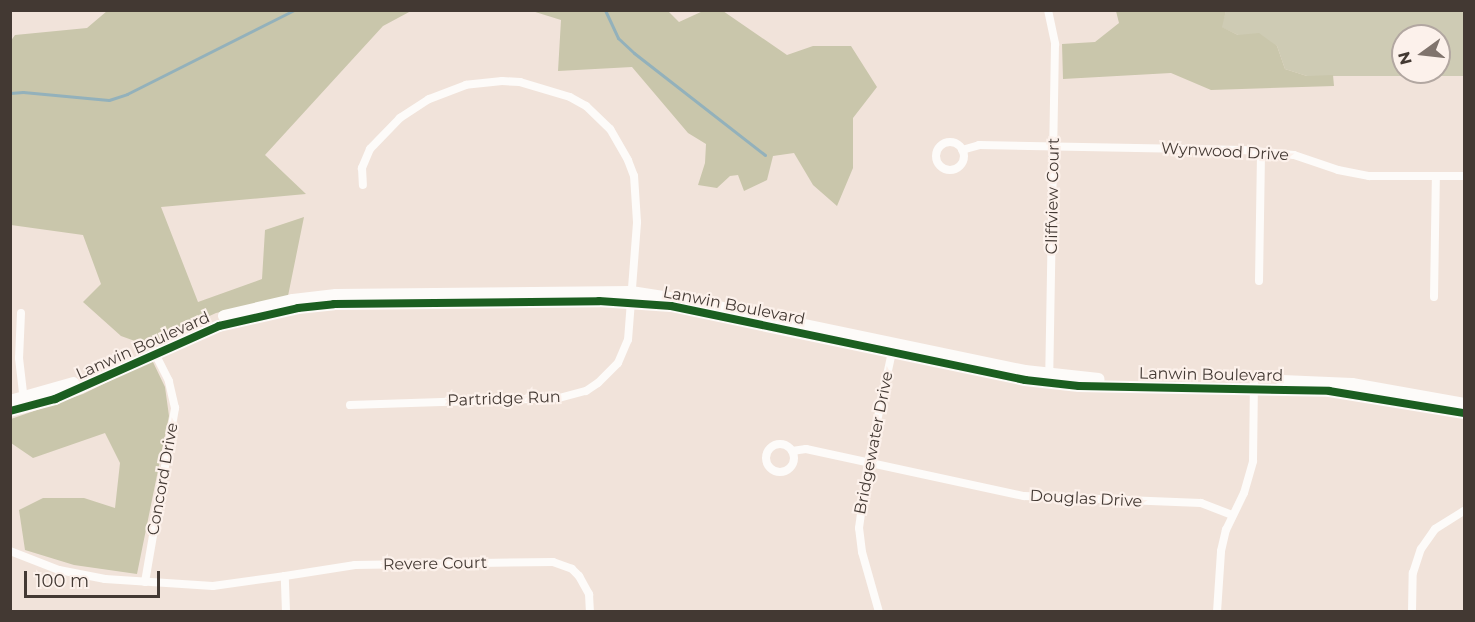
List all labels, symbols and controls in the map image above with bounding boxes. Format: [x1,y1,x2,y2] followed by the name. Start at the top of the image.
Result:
[1391,24,1451,84] north arrow
[1394,50,1416,67] text: N
[1042,138,1064,254] street label: Cliffview Court
[1161,139,1289,165] street label: Wynwood Drive
[661,283,807,329] street label: Lanwin Boulevard
[73,308,213,384] street label: Lanwin Boulevard
[1139,364,1283,386] street label: Lanwin Boulevard
[851,370,897,516] street label: Bridgewater Drive
[447,387,561,411] street label: Partridge Run
[144,421,182,537] street label: Concord Drive
[1029,486,1143,512] street label: Douglas Drive
[383,553,487,575] street label: Revere Court
[27,559,164,597] scale bar
[35,570,89,592] text: 100 m

